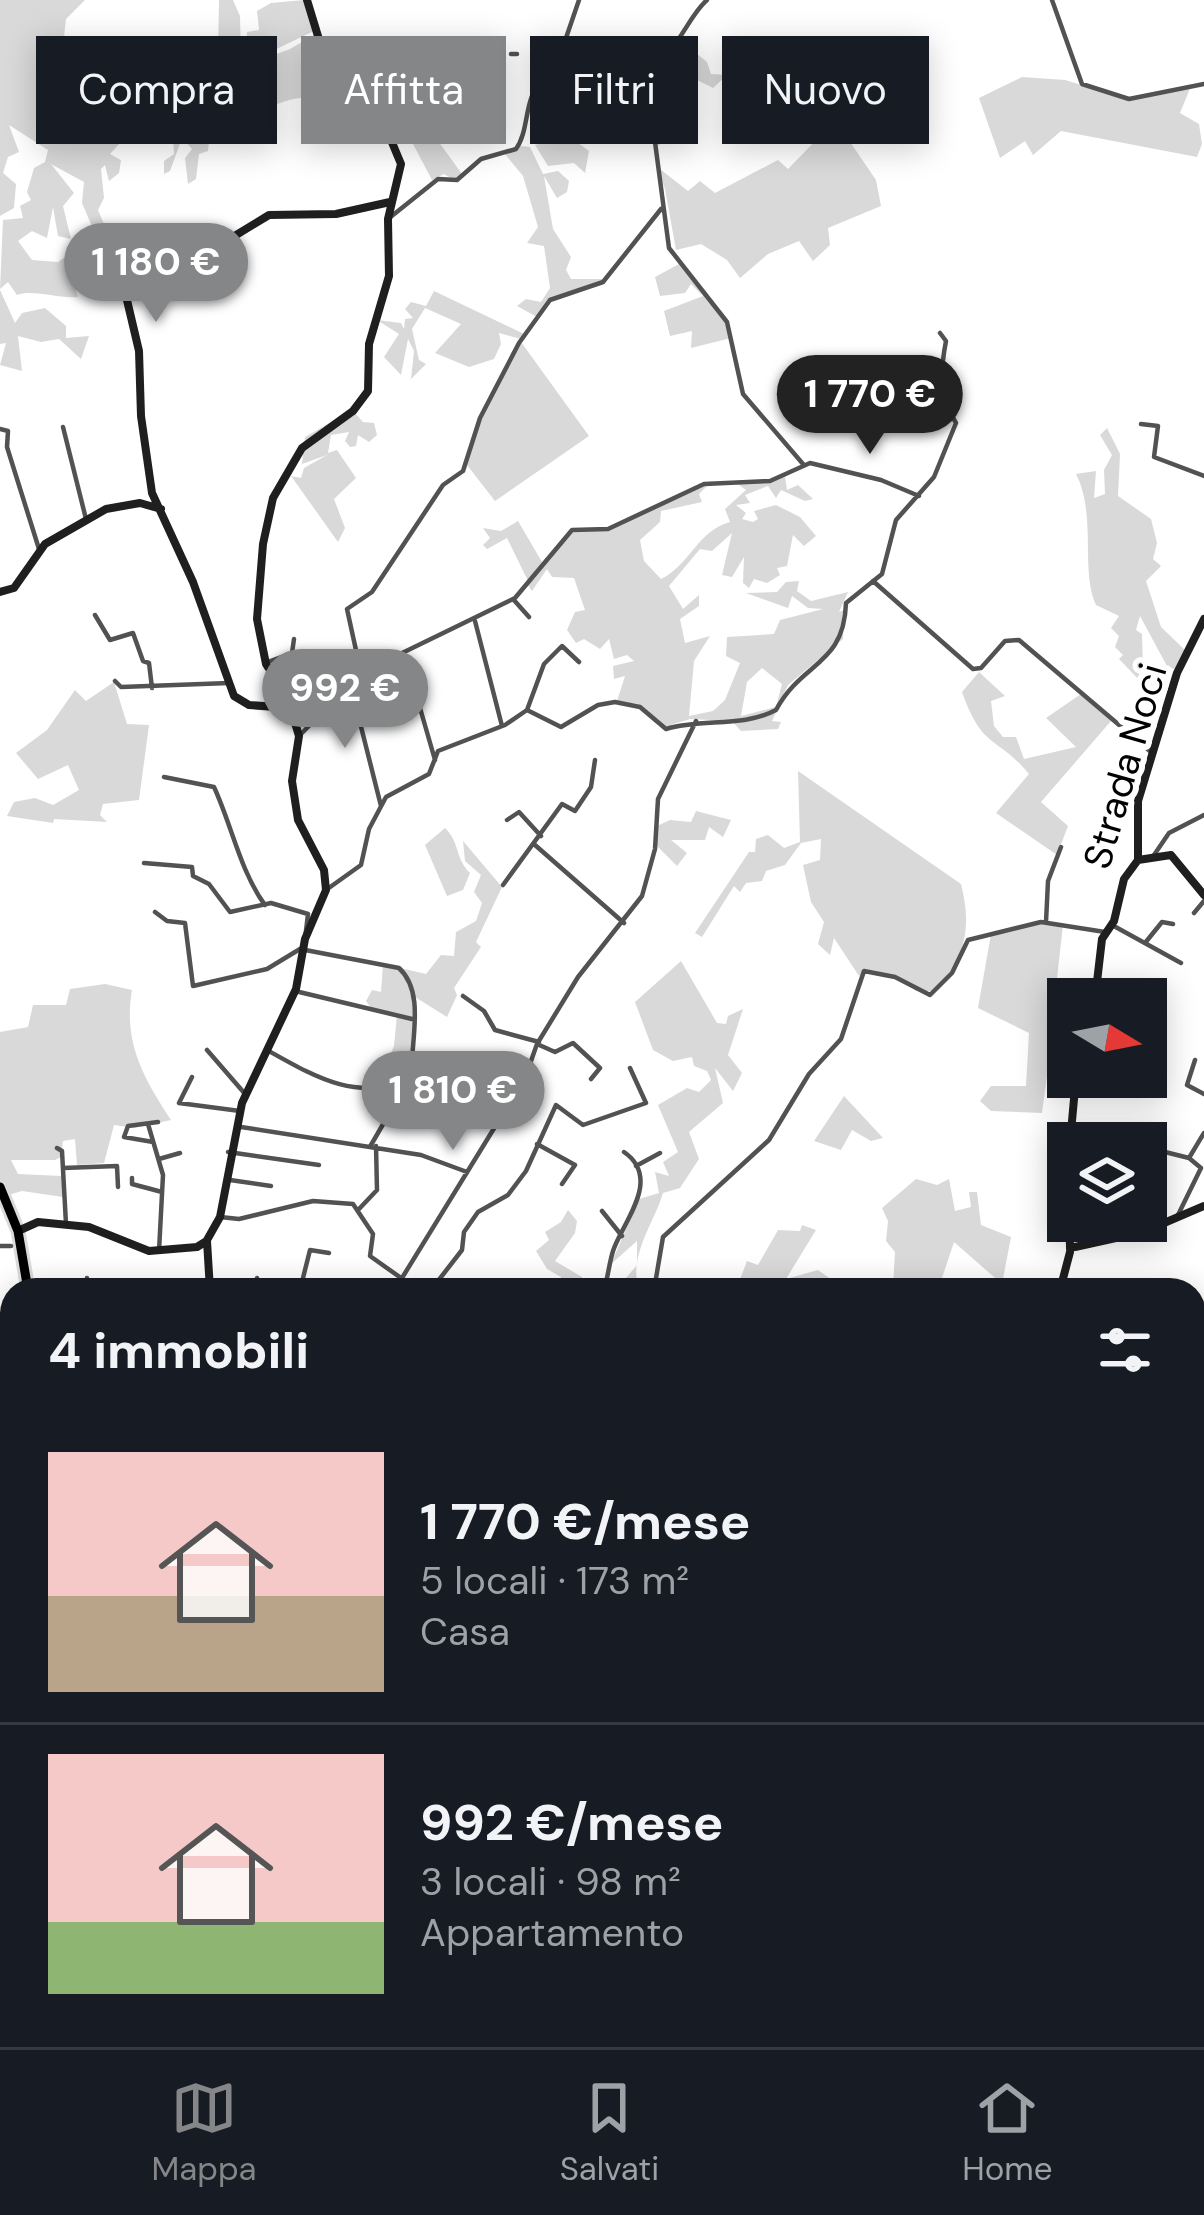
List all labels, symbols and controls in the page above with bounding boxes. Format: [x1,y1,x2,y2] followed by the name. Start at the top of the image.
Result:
[36,36,277,144] chip: Compra
[301,36,506,144] chip: Affitta
[530,36,698,144] chip: Filtri
[722,36,929,144] chip: Nuovo
[45,223,267,325] pin: 1 180 €
[91,236,221,287] text: 1 180 €
[759,355,981,457] pin: 1 770 €
[804,368,936,419] text: 1 770 €
[261,649,429,751] pin: 992 €
[1071,657,1179,875] street label: Strada Noci
[289,662,401,713] text: 992 €
[1047,978,1167,1098] north arrow
[1047,978,1167,1242] map controls
[342,1051,564,1153] pin: 1 810 €
[389,1064,517,1115] text: 1 810 €
[1047,1122,1167,1242] button: layers
[48,1317,309,1384] text: 4 immobili
[1092,1317,1158,1383] icon: filters
[420,1488,751,1555] text: 1 770 €/mese
[144,1500,288,1644] icon: home
[420,1555,689,1606] text: 5 locali · 173 m²
[420,1606,510,1657] text: Casa
[420,1789,723,1856] text: 992 €/mese
[144,1802,288,1946] icon: home
[420,1856,681,1907] text: 3 locali · 98 m²
[420,1907,684,1958] text: Appartamento
[152,2075,257,2190] tab: Mappa
[560,2075,659,2190] tab: Salvati
[962,2075,1052,2190] tab: Home

